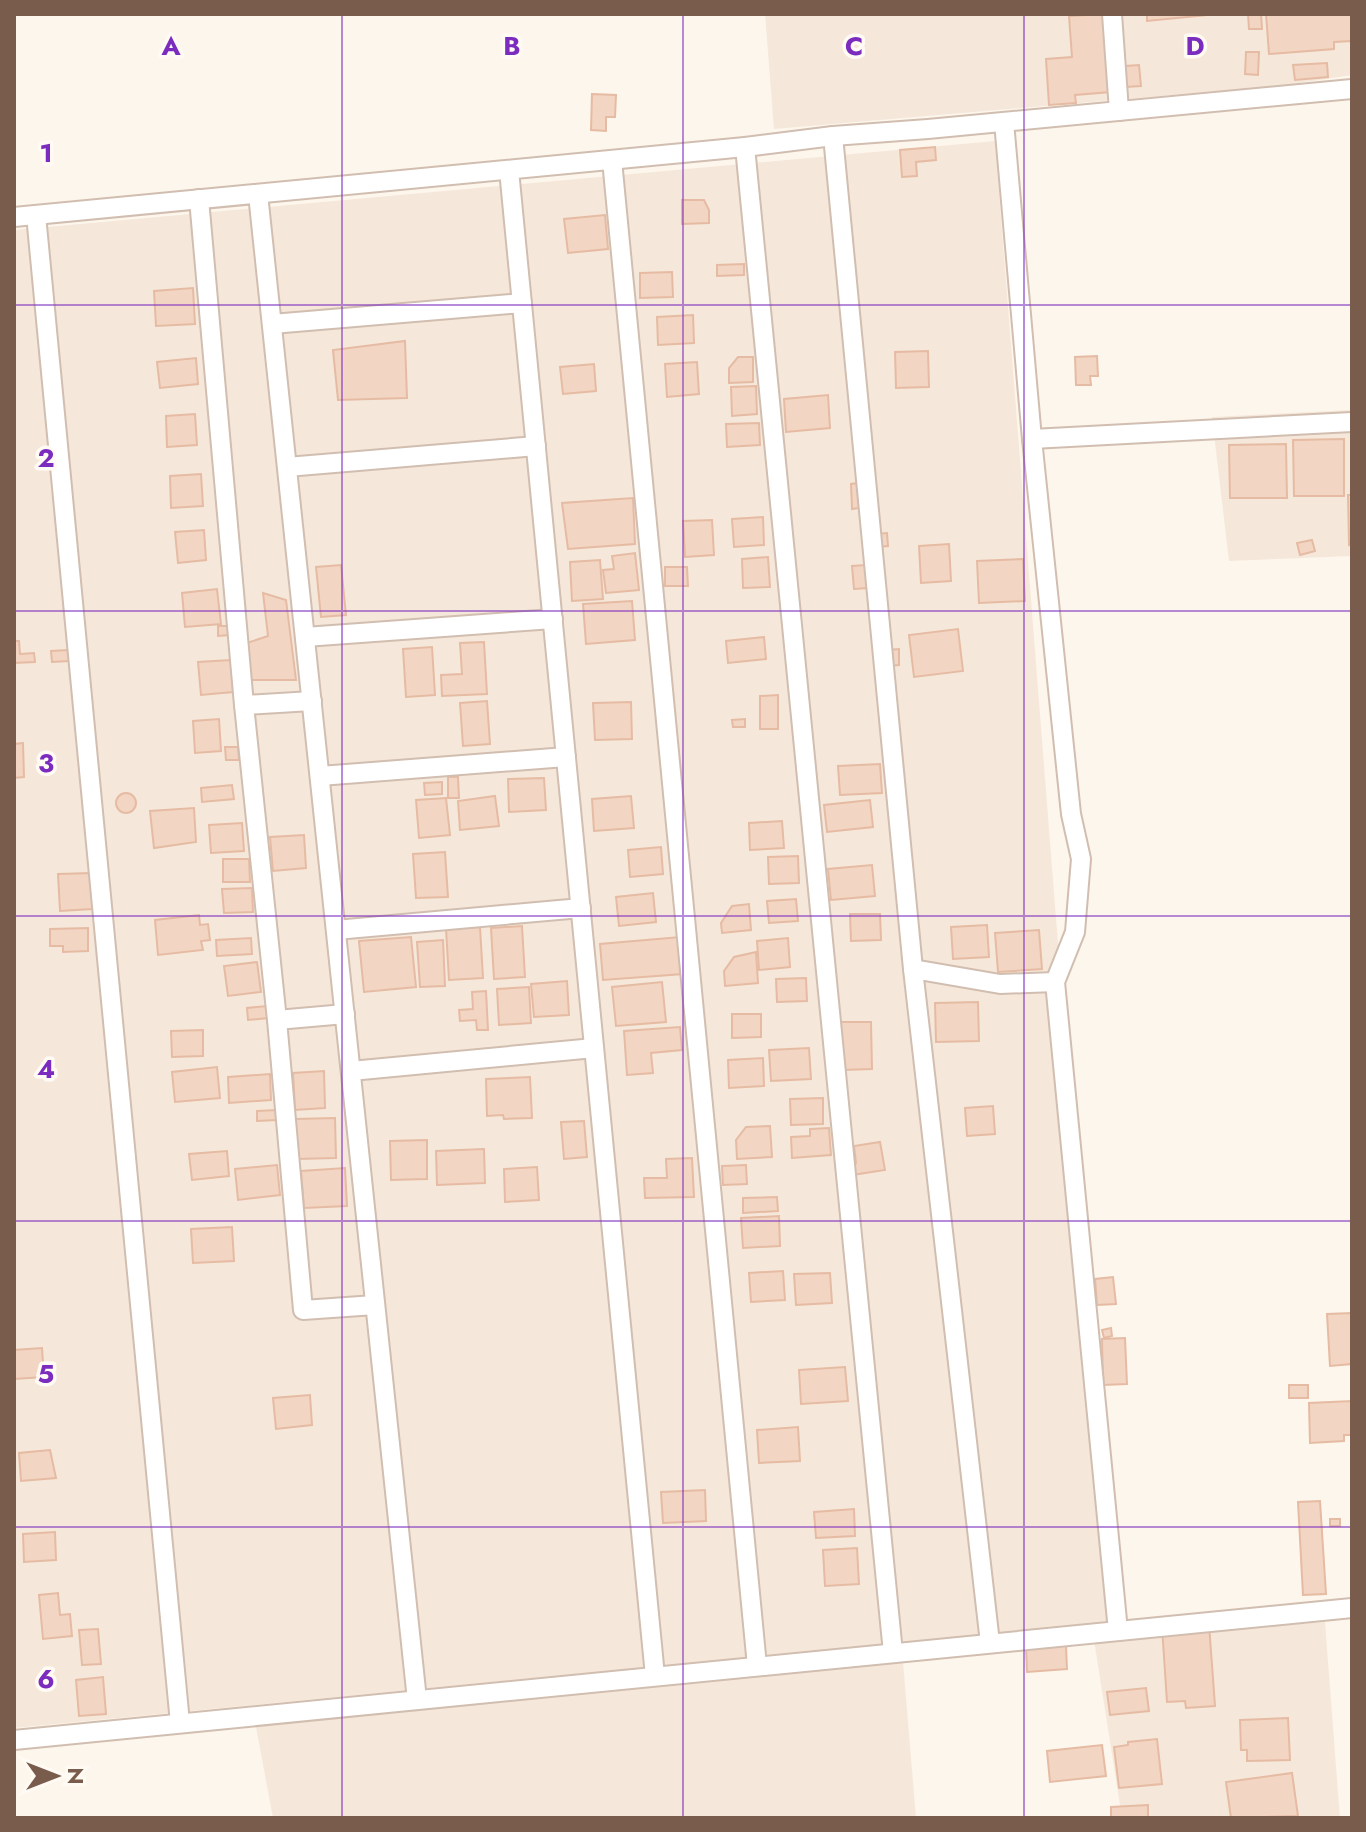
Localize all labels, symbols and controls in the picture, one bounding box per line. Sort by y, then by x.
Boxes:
text: A [160,27,181,65]
text: B [503,27,521,65]
text: C [845,27,863,65]
text: D [1185,27,1205,65]
text: 1 [39,134,53,172]
text: 2 [37,439,55,477]
text: 3 [38,744,54,782]
text: 4 [37,1050,55,1088]
text: 5 [38,1355,54,1393]
text: 6 [37,1660,55,1698]
north arrow [16,1736,96,1816]
text: N [60,1767,92,1785]

